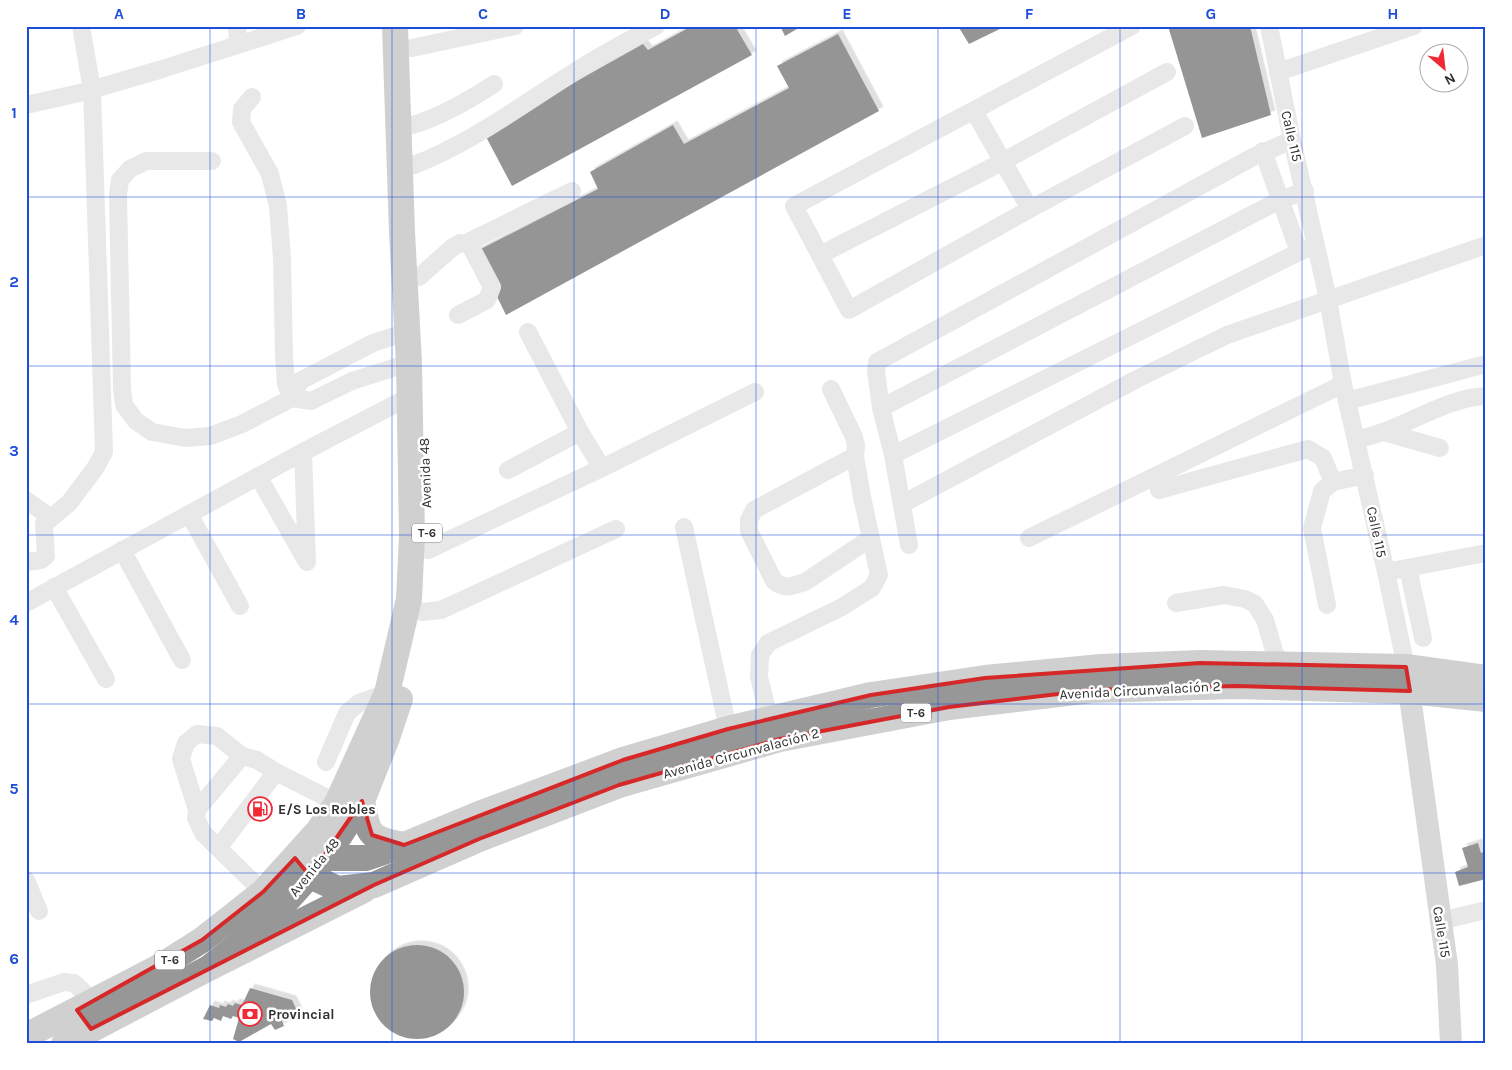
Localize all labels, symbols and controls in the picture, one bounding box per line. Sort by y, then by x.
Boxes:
text: A [114,4,124,23]
text: B [296,4,306,23]
text: C [478,4,488,23]
text: D [660,4,671,23]
text: E [842,4,852,23]
text: F [1025,4,1034,23]
text: G [1206,4,1216,23]
text: H [1387,4,1399,23]
north arrow [1420,42,1470,92]
text: N [1441,69,1458,89]
text: 1 [11,103,17,122]
street label: Calle 115 [1277,109,1306,163]
text: 2 [9,272,19,291]
street label: Avenida 48 [416,438,435,508]
text: 3 [9,441,19,460]
street label: Calle 115 [1363,505,1390,559]
road number: T-6 [412,524,442,542]
text: 4 [9,610,19,629]
street label: Avenida Circunvalación 2 [1059,678,1221,703]
road number: T-6 [901,704,931,722]
street label: Avenida Circunvalación 2 [661,724,821,783]
text: 5 [9,779,19,798]
fuel station icon: E/S Los Robles [247,796,273,822]
place label: E/S Los Robles [278,801,376,818]
street label: Avenida 48 [286,835,343,900]
street label: Calle 115 [1429,905,1454,959]
text: 6 [9,949,19,968]
road number: T-6 [155,950,185,970]
bank icon: Provincial [237,1001,263,1027]
place label: Provincial [268,1006,335,1023]

